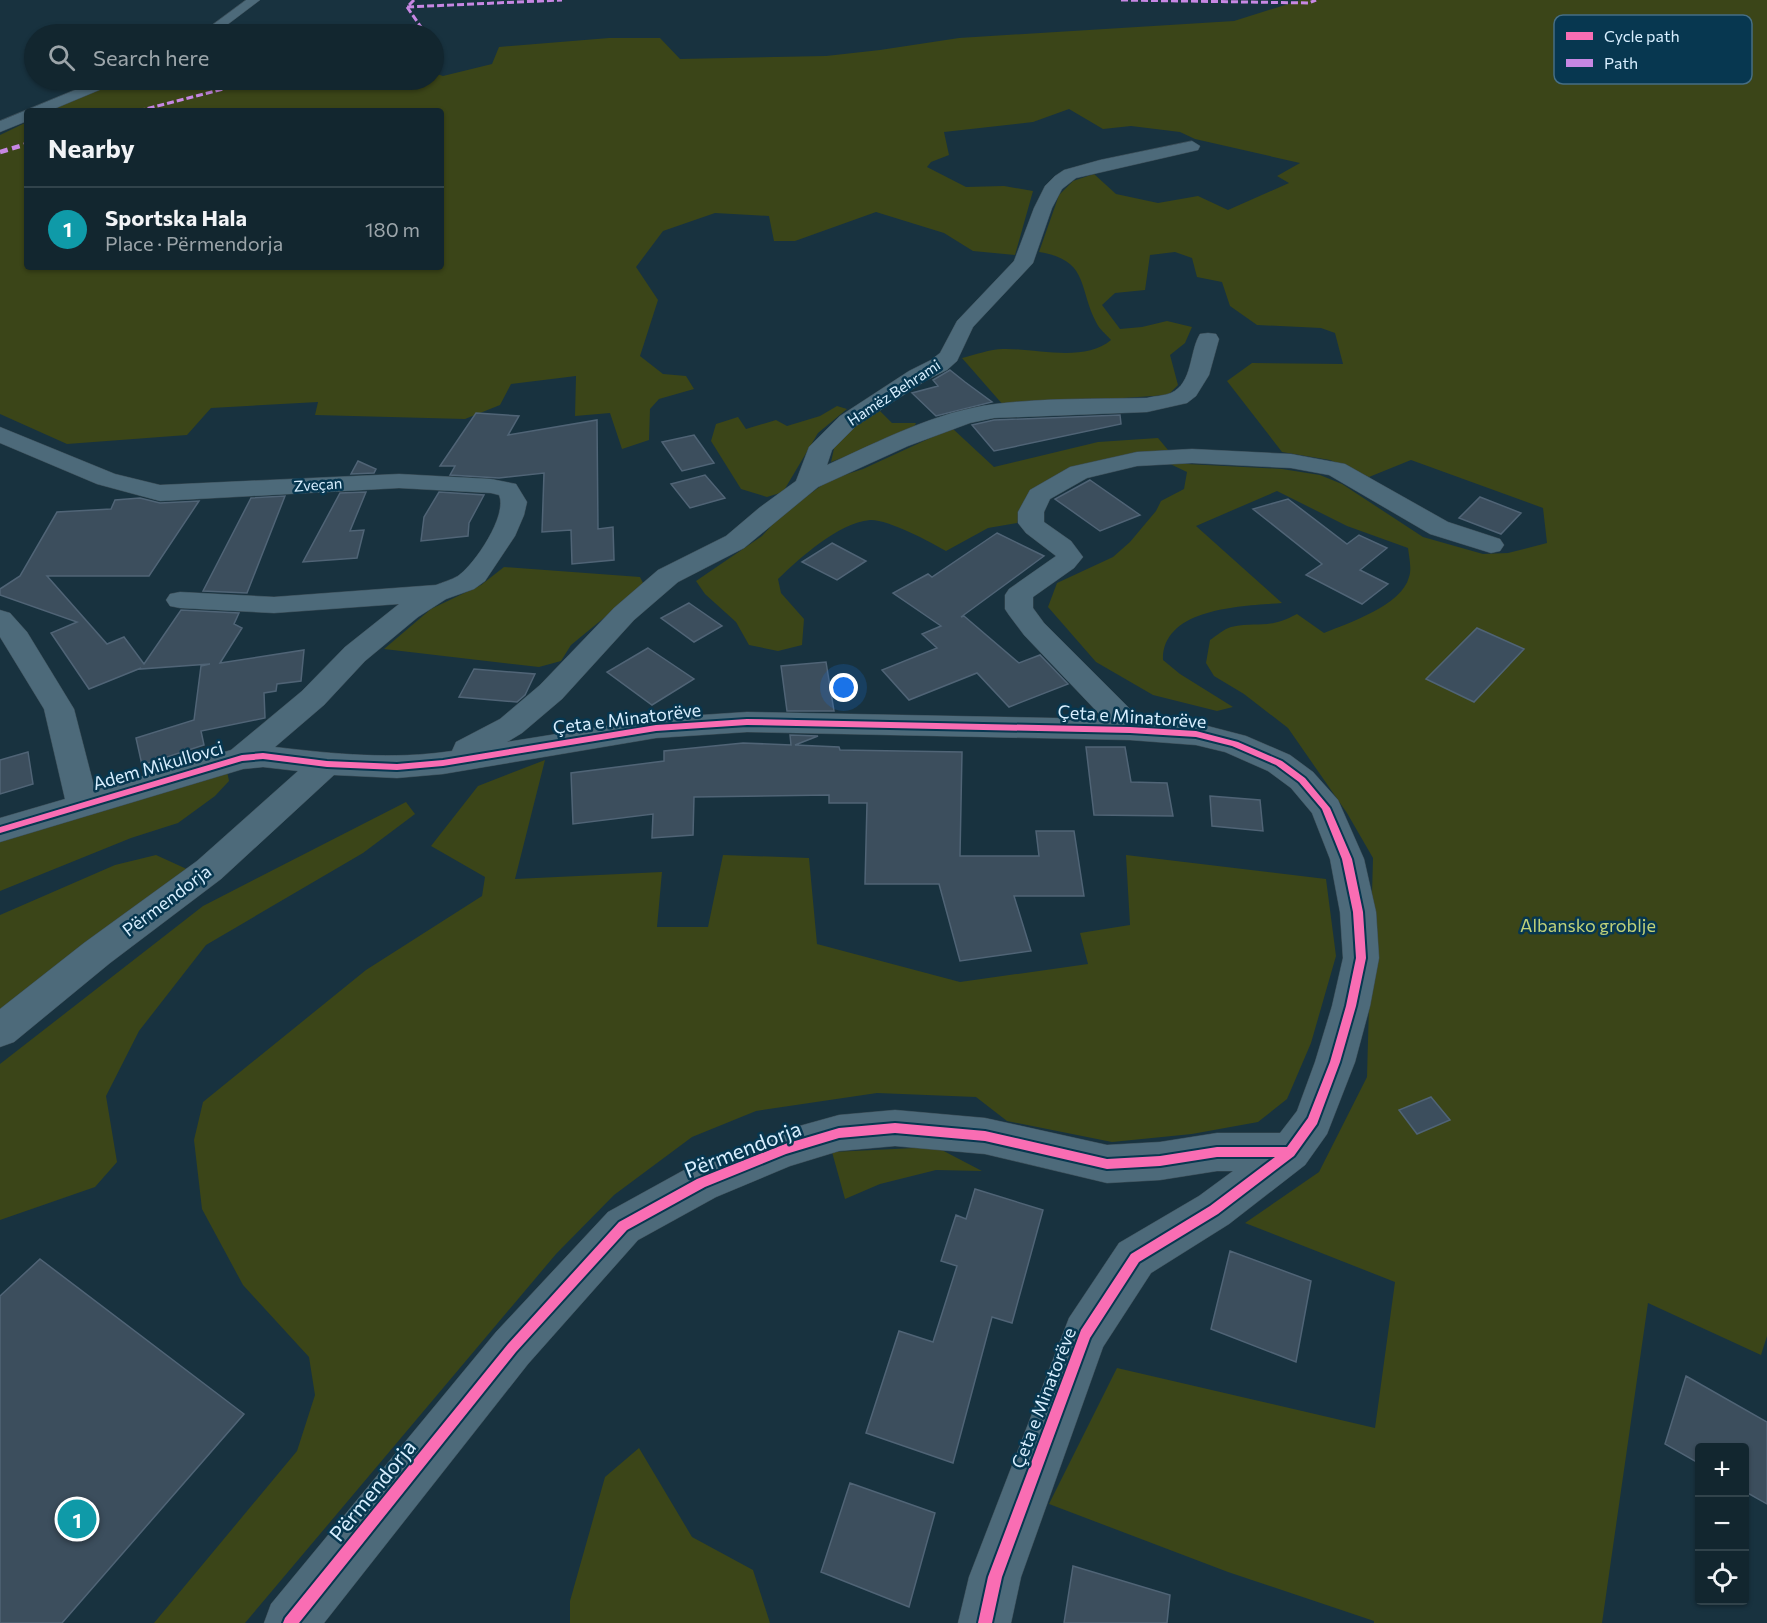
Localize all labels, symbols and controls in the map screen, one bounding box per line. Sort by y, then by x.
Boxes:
legend [1554,15,1752,84]
search box [24,24,444,90]
text: Cycle path [1604,26,1680,45]
icon: search [45,41,78,74]
text: Search here [93,44,209,71]
text: Path [1604,53,1638,72]
text: Nearby [48,132,135,163]
text: Sportska Hala [105,204,247,231]
text: 1 [63,217,72,241]
text: 180 m [365,217,420,241]
text: Place · Përmendorja [105,231,283,255]
street label: Hamëz Behrami [844,355,943,429]
street label: Zveçan [293,473,343,495]
your location [829,673,858,702]
street label: Çeta e Minatorëve [552,698,702,738]
street label: Çeta e Minatorëve [1057,700,1207,732]
street label: Adem Mikullovci [90,736,226,794]
street label: Përmendorja [118,860,215,941]
park label: Albansko groblje [1520,914,1656,936]
street label: Përmendorja [681,1115,804,1182]
street label: Çeta e Minatorëve [1006,1324,1080,1471]
street label: Përmendorja [323,1434,420,1546]
map controls [1695,1443,1749,1605]
button: + [1695,1443,1749,1497]
pin: 1 [58,1496,97,1541]
button: − [1695,1497,1749,1551]
button: locate [1695,1551,1749,1605]

